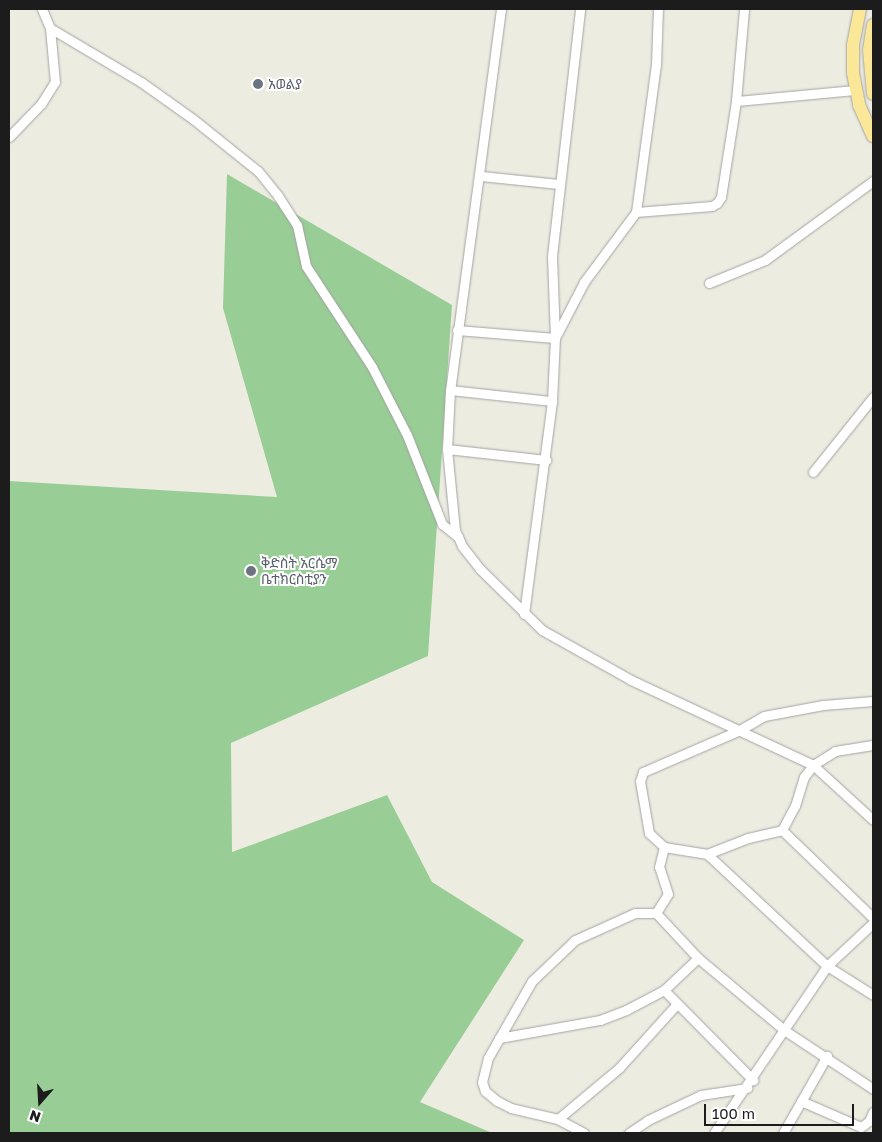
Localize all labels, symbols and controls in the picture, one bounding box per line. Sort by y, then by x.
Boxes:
place label: አወልያ [268,76,302,92]
marker: አወልያ [252,78,264,90]
place label: ቅድስት አርሴማ ቤተክርስቲያን [261,555,337,588]
marker: ቅድስት አርሴማ ቤተክርስቲያን [245,565,257,577]
north arrow [15,1077,65,1127]
scale bar [707,1094,857,1126]
text: 100 m [712,1104,755,1122]
text: N [27,1107,43,1126]

